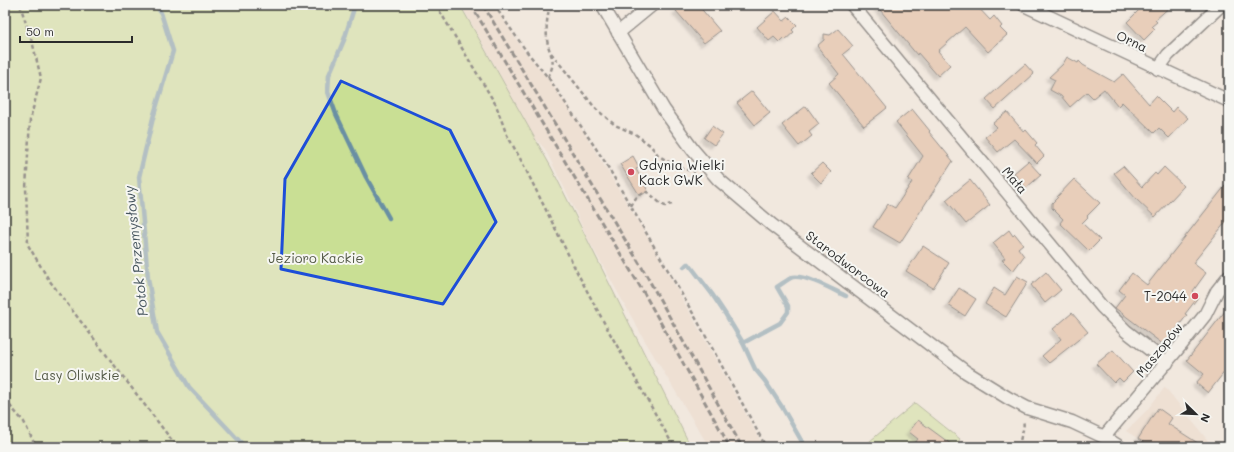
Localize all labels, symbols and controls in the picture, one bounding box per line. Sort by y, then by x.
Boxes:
scale bar [20,18,132,44]
text: 50 m [26,23,54,39]
street label: Orna [1114,26,1150,55]
place label: Gdynia Wielki Kack GWK [639,156,725,188]
street label: Mała [999,162,1032,197]
marker: Gdynia Wielki Kack GWK [626,167,636,177]
water label: Potok Przemysłowy [119,184,152,317]
street label: Starodworcowa [803,226,894,301]
park label: Jezioro Kackie [268,249,364,266]
place label: T-2044 [1144,287,1187,304]
marker: T-2044 [1190,291,1200,301]
street label: Maszopów [1131,319,1186,381]
park label: Lasy Oliwskie [34,366,120,383]
north arrow [1176,394,1216,434]
text: N [1197,411,1214,425]

